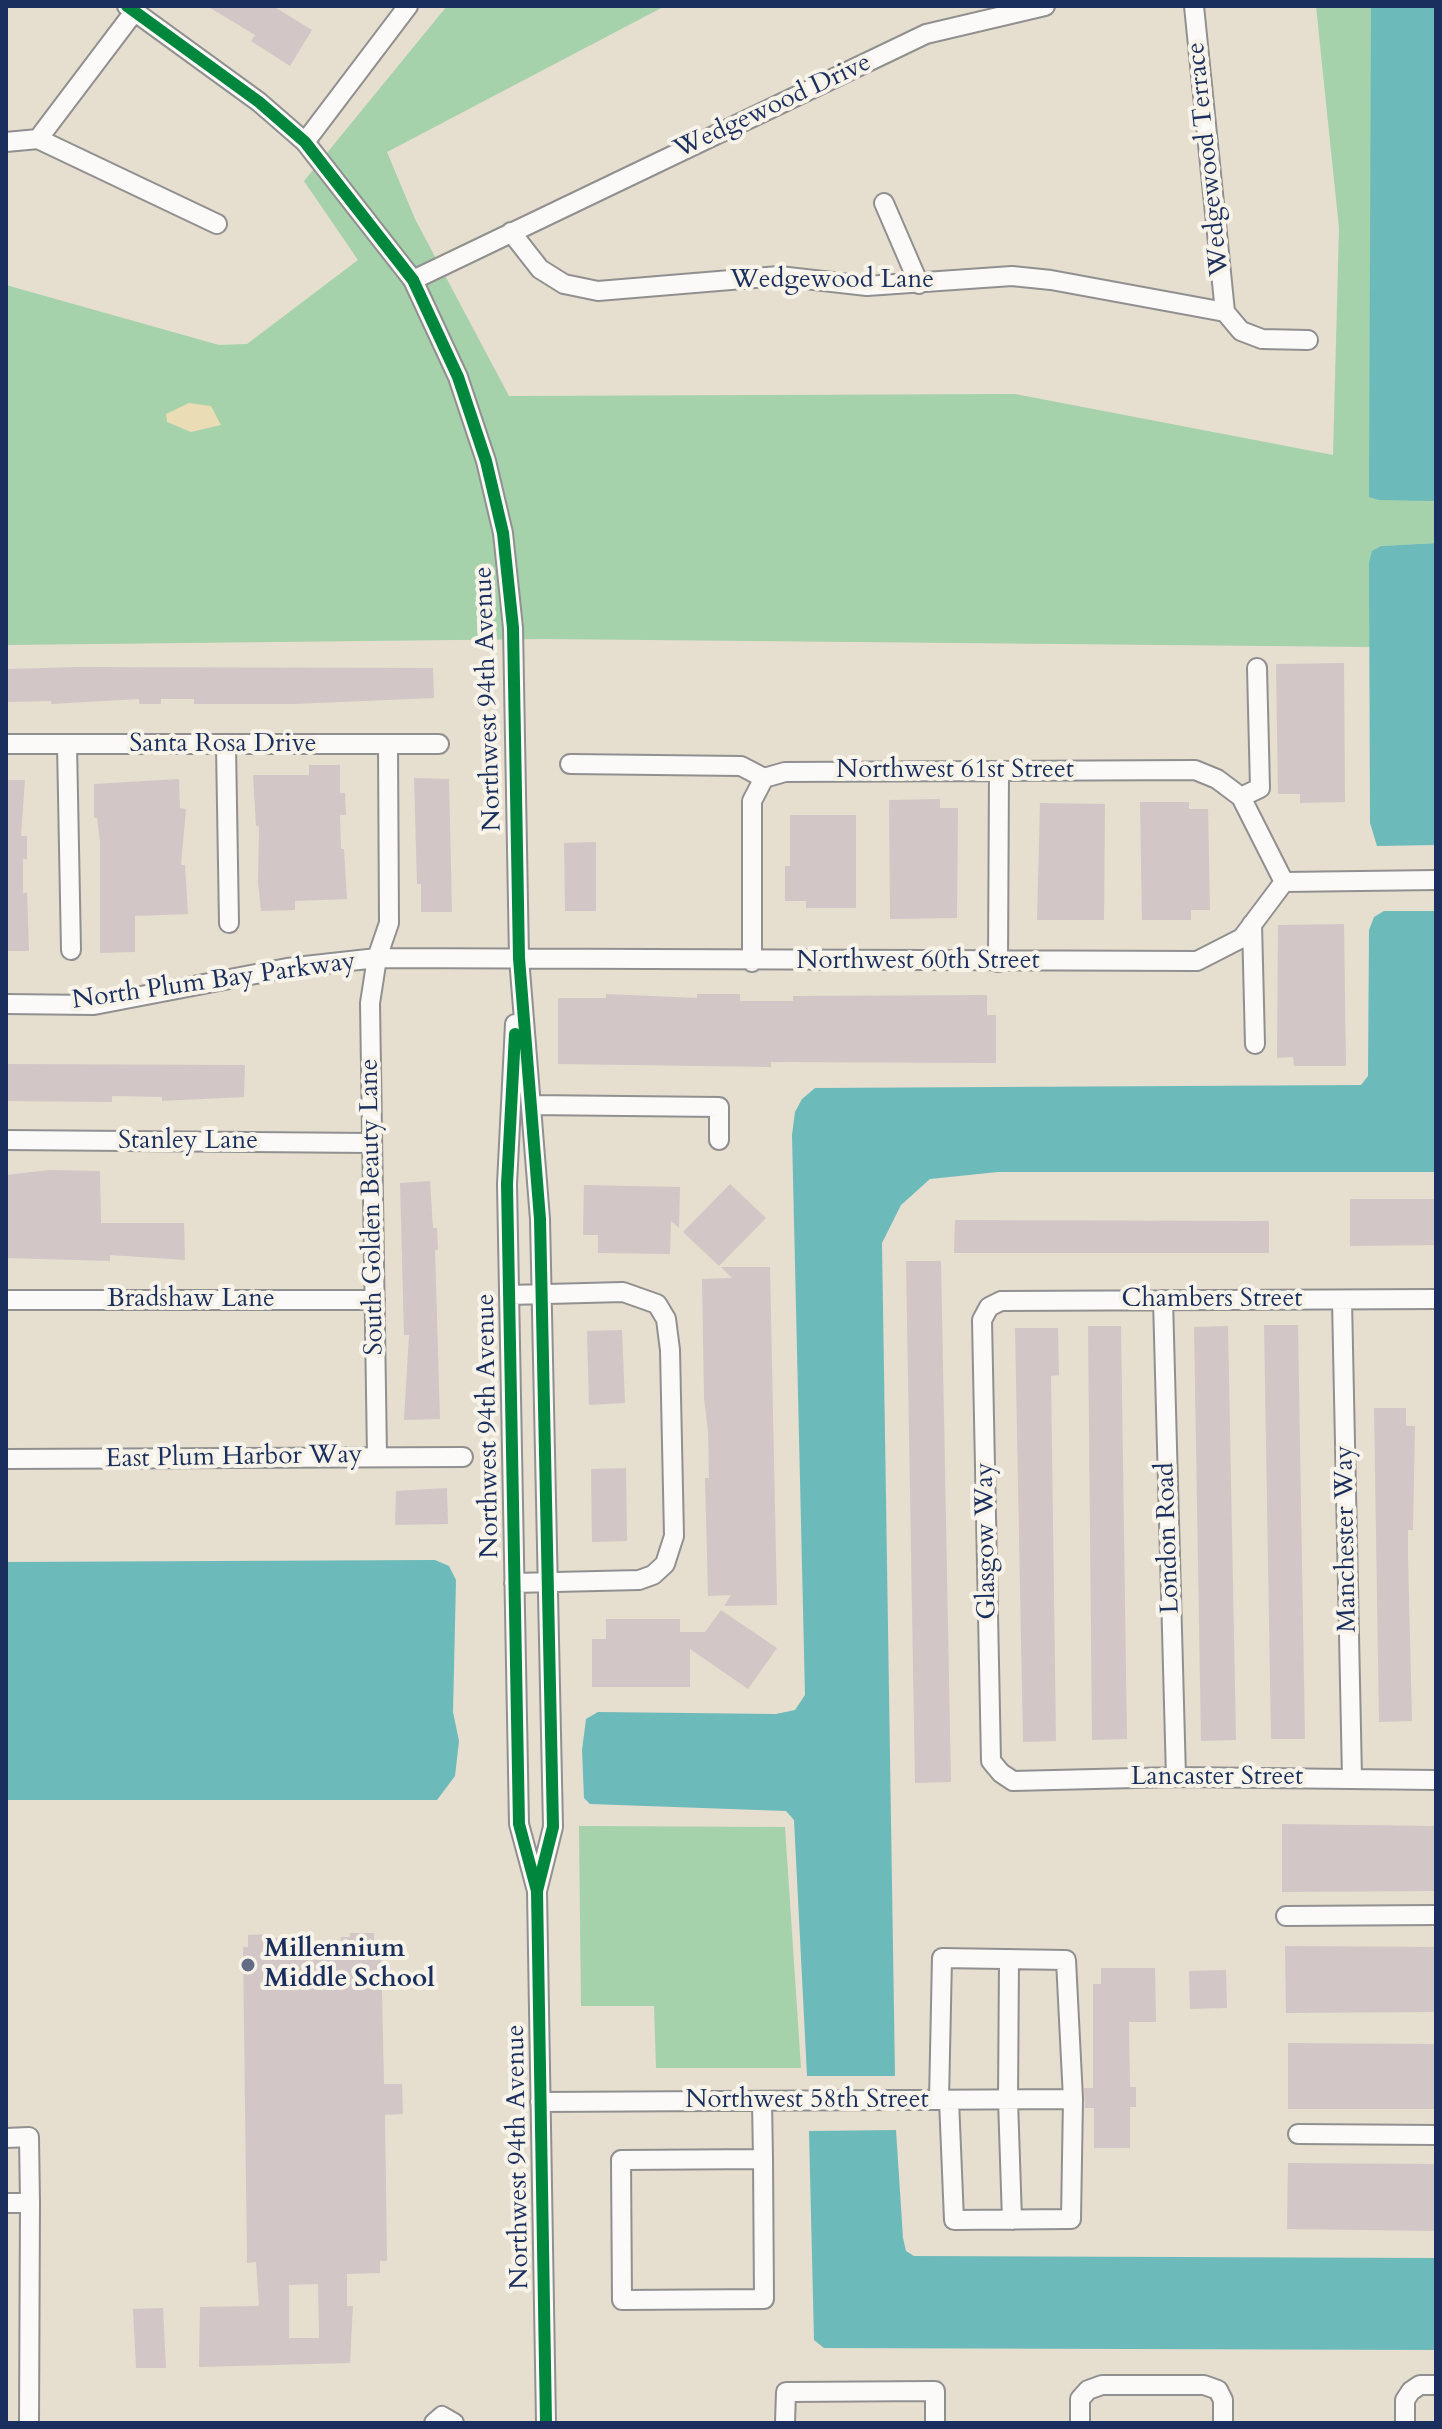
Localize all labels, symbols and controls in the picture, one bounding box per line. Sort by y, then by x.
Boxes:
street label: Wedgewood Terrace [1181,40,1237,278]
street label: Wedgewood Drive [670,48,876,166]
street label: Wedgewood Lane [730,265,934,297]
street label: Northwest 94th Avenue [469,566,509,832]
street label: Santa Rosa Drive [129,729,317,761]
street label: Northwest 61st Street [836,755,1074,787]
street label: Northwest 60th Street [796,946,1040,978]
street label: North Plum Bay Parkway [70,947,358,1017]
street label: South Golden Beauty Lane [355,1058,391,1356]
street label: Stanley Lane [118,1126,258,1158]
street label: Bradshaw Lane [107,1284,275,1316]
street label: Chambers Street [1122,1284,1302,1316]
street label: Northwest 94th Avenue [471,1293,507,1559]
street label: East Plum Harbor Way [105,1440,363,1476]
street label: Manchester Way [1330,1445,1364,1633]
street label: Glasgow Way [970,1462,1004,1620]
street label: London Road [1151,1462,1187,1614]
street label: Lancaster Street [1131,1762,1303,1794]
place label: Millennium Middle School [264,1934,435,1996]
marker: Millennium Middle School [239,1956,257,1974]
street label: Northwest 94th Avenue [501,2024,537,2290]
street label: Northwest 58th Street [685,2085,929,2117]

